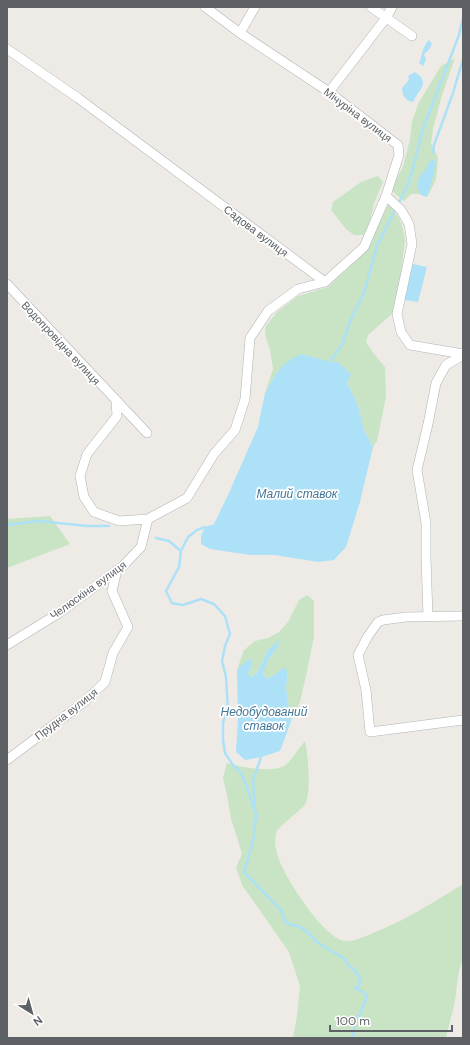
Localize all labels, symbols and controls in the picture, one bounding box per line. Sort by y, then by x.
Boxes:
street label: Мічуріна вулиця [321,85,395,145]
street label: Садова вулиця [221,202,291,260]
street label: Водопровідна вулиця [19,298,103,388]
water label: Малий ставок [256,486,339,502]
street label: Челюскіна вулиця [47,557,129,622]
street label: Прудна вулиця [32,685,100,743]
water label: Недобудований ставок [221,704,308,734]
north arrow [12,993,52,1033]
scale bar [330,1007,452,1033]
text: N [31,1013,45,1029]
text: 100 m [336,1013,370,1029]

